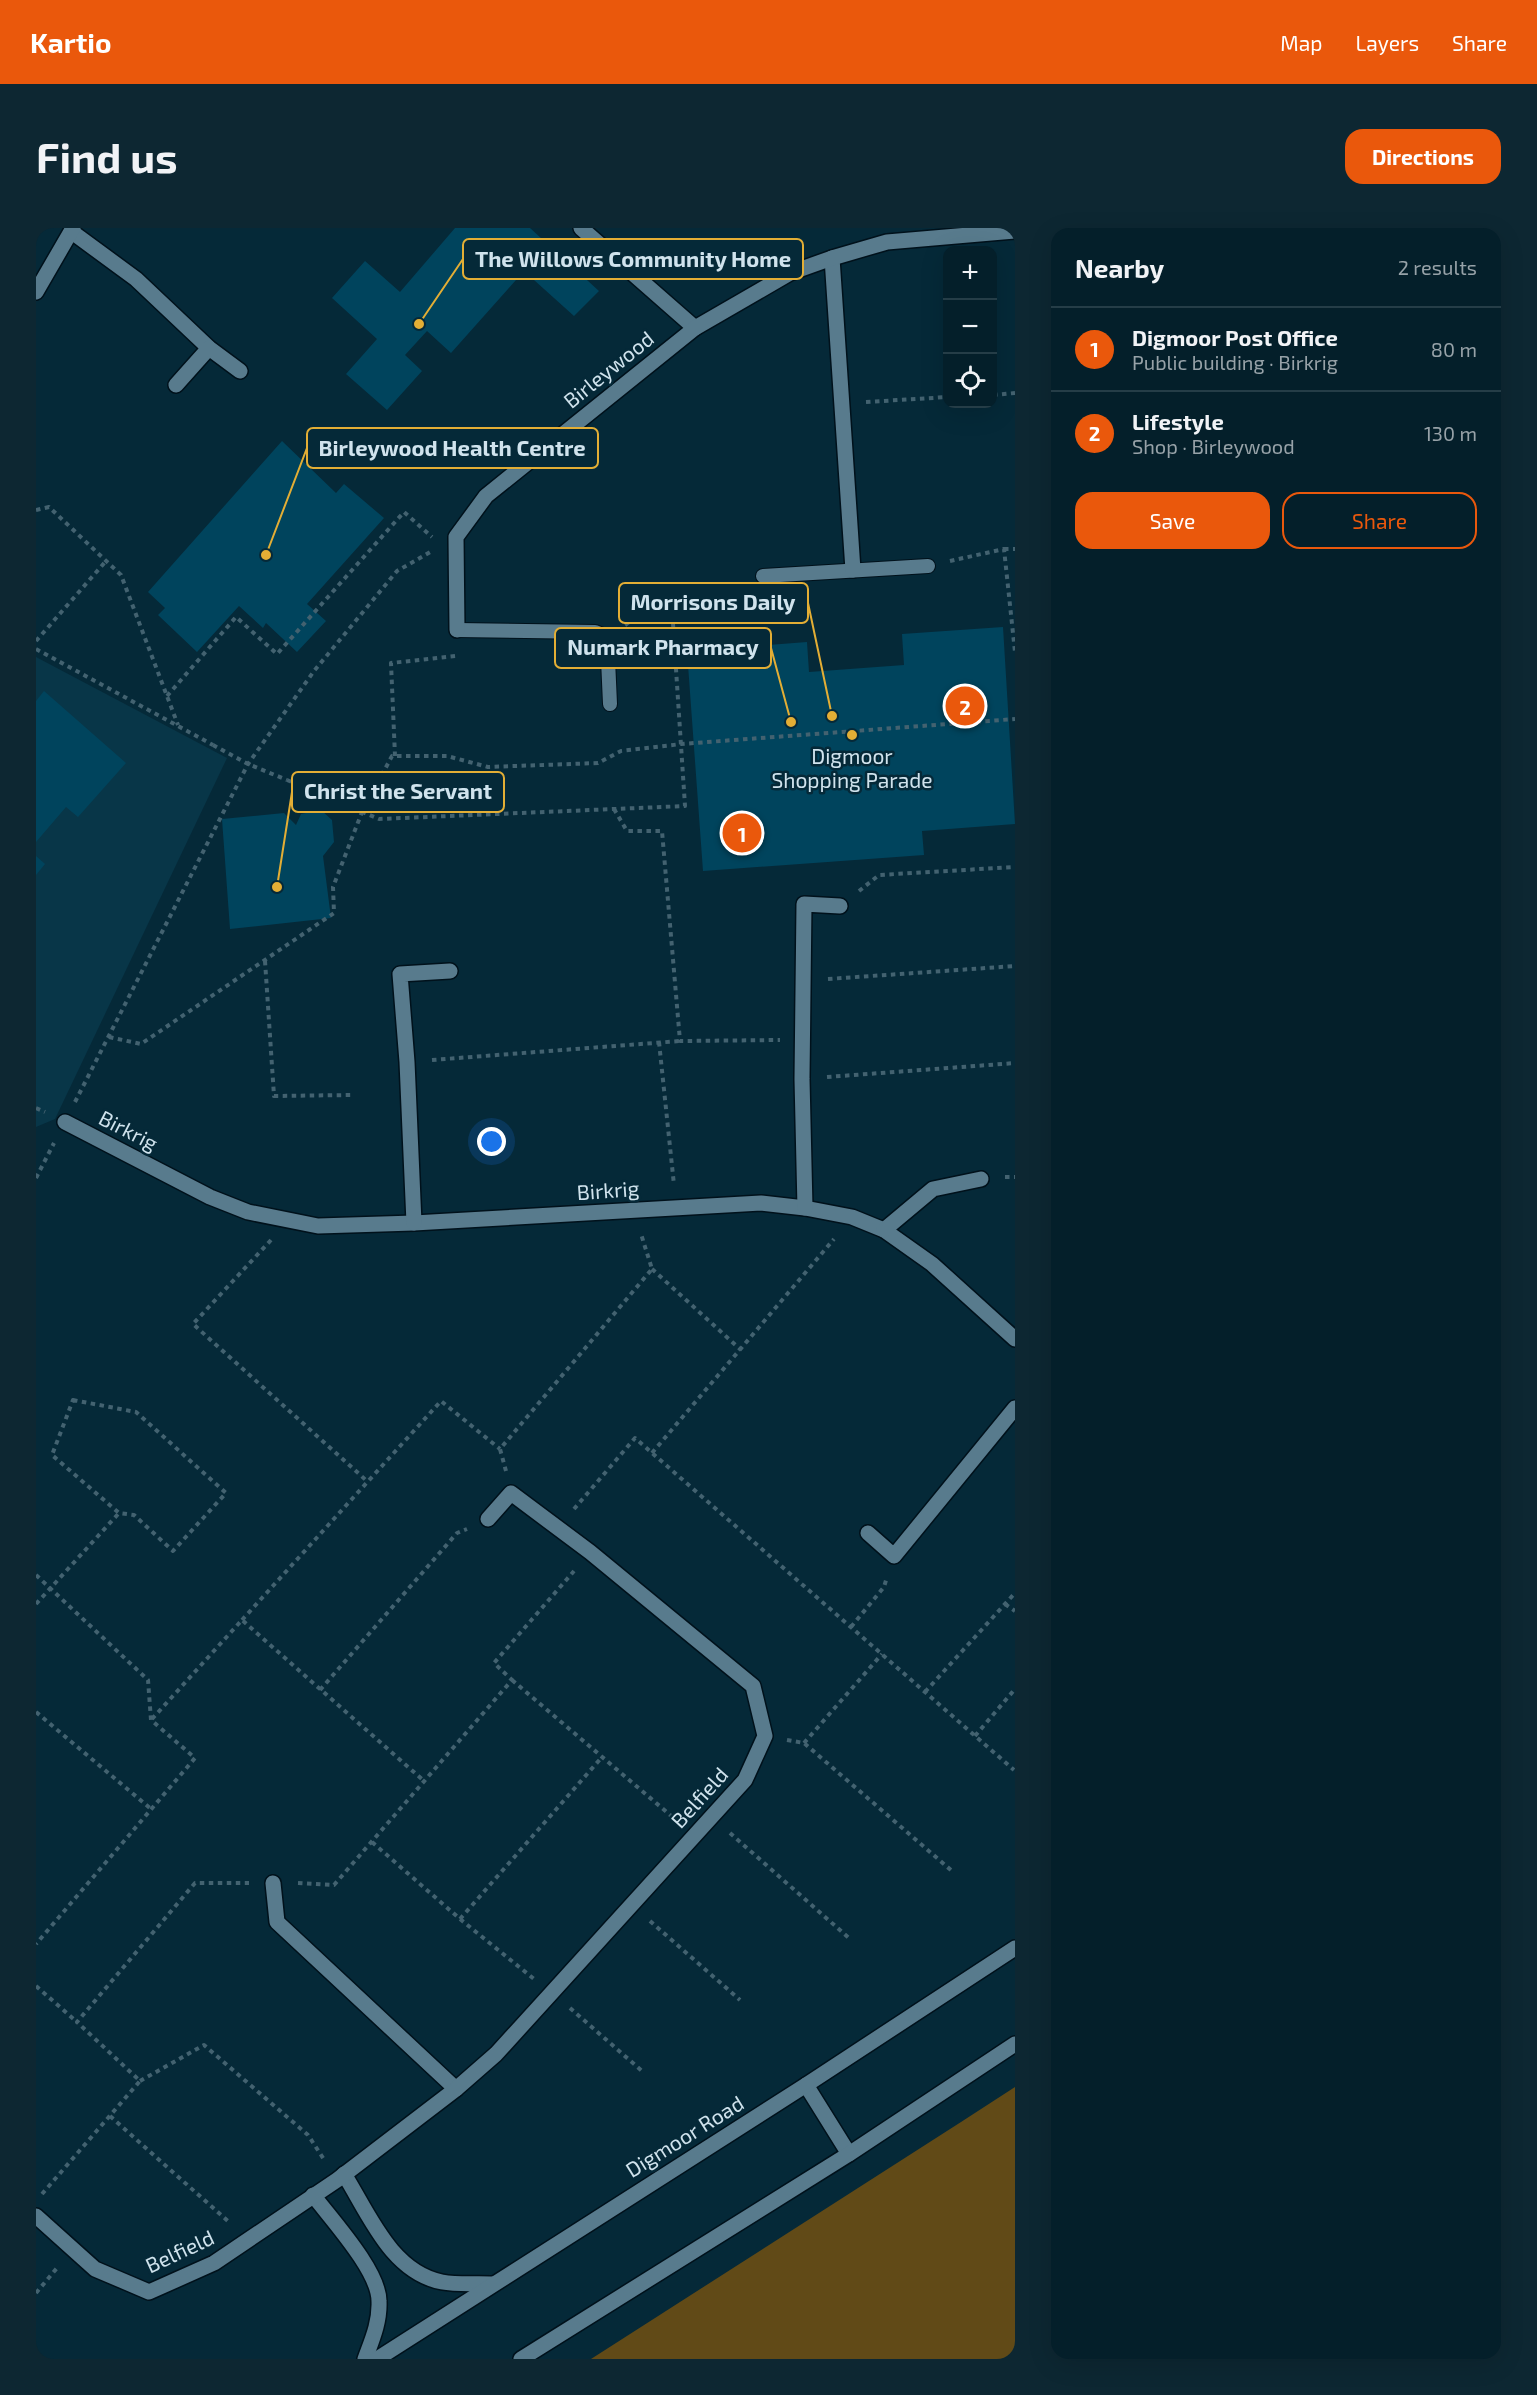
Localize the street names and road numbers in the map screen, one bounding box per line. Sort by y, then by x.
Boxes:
street label: Birleywood [558,325,658,413]
street label: Birkrig [95,1104,163,1155]
street label: Birkrig [576,1175,640,1204]
street label: Belfield [665,1762,733,1832]
street label: Digmoor Road [621,2090,748,2182]
street label: Belfield [141,2224,218,2277]

